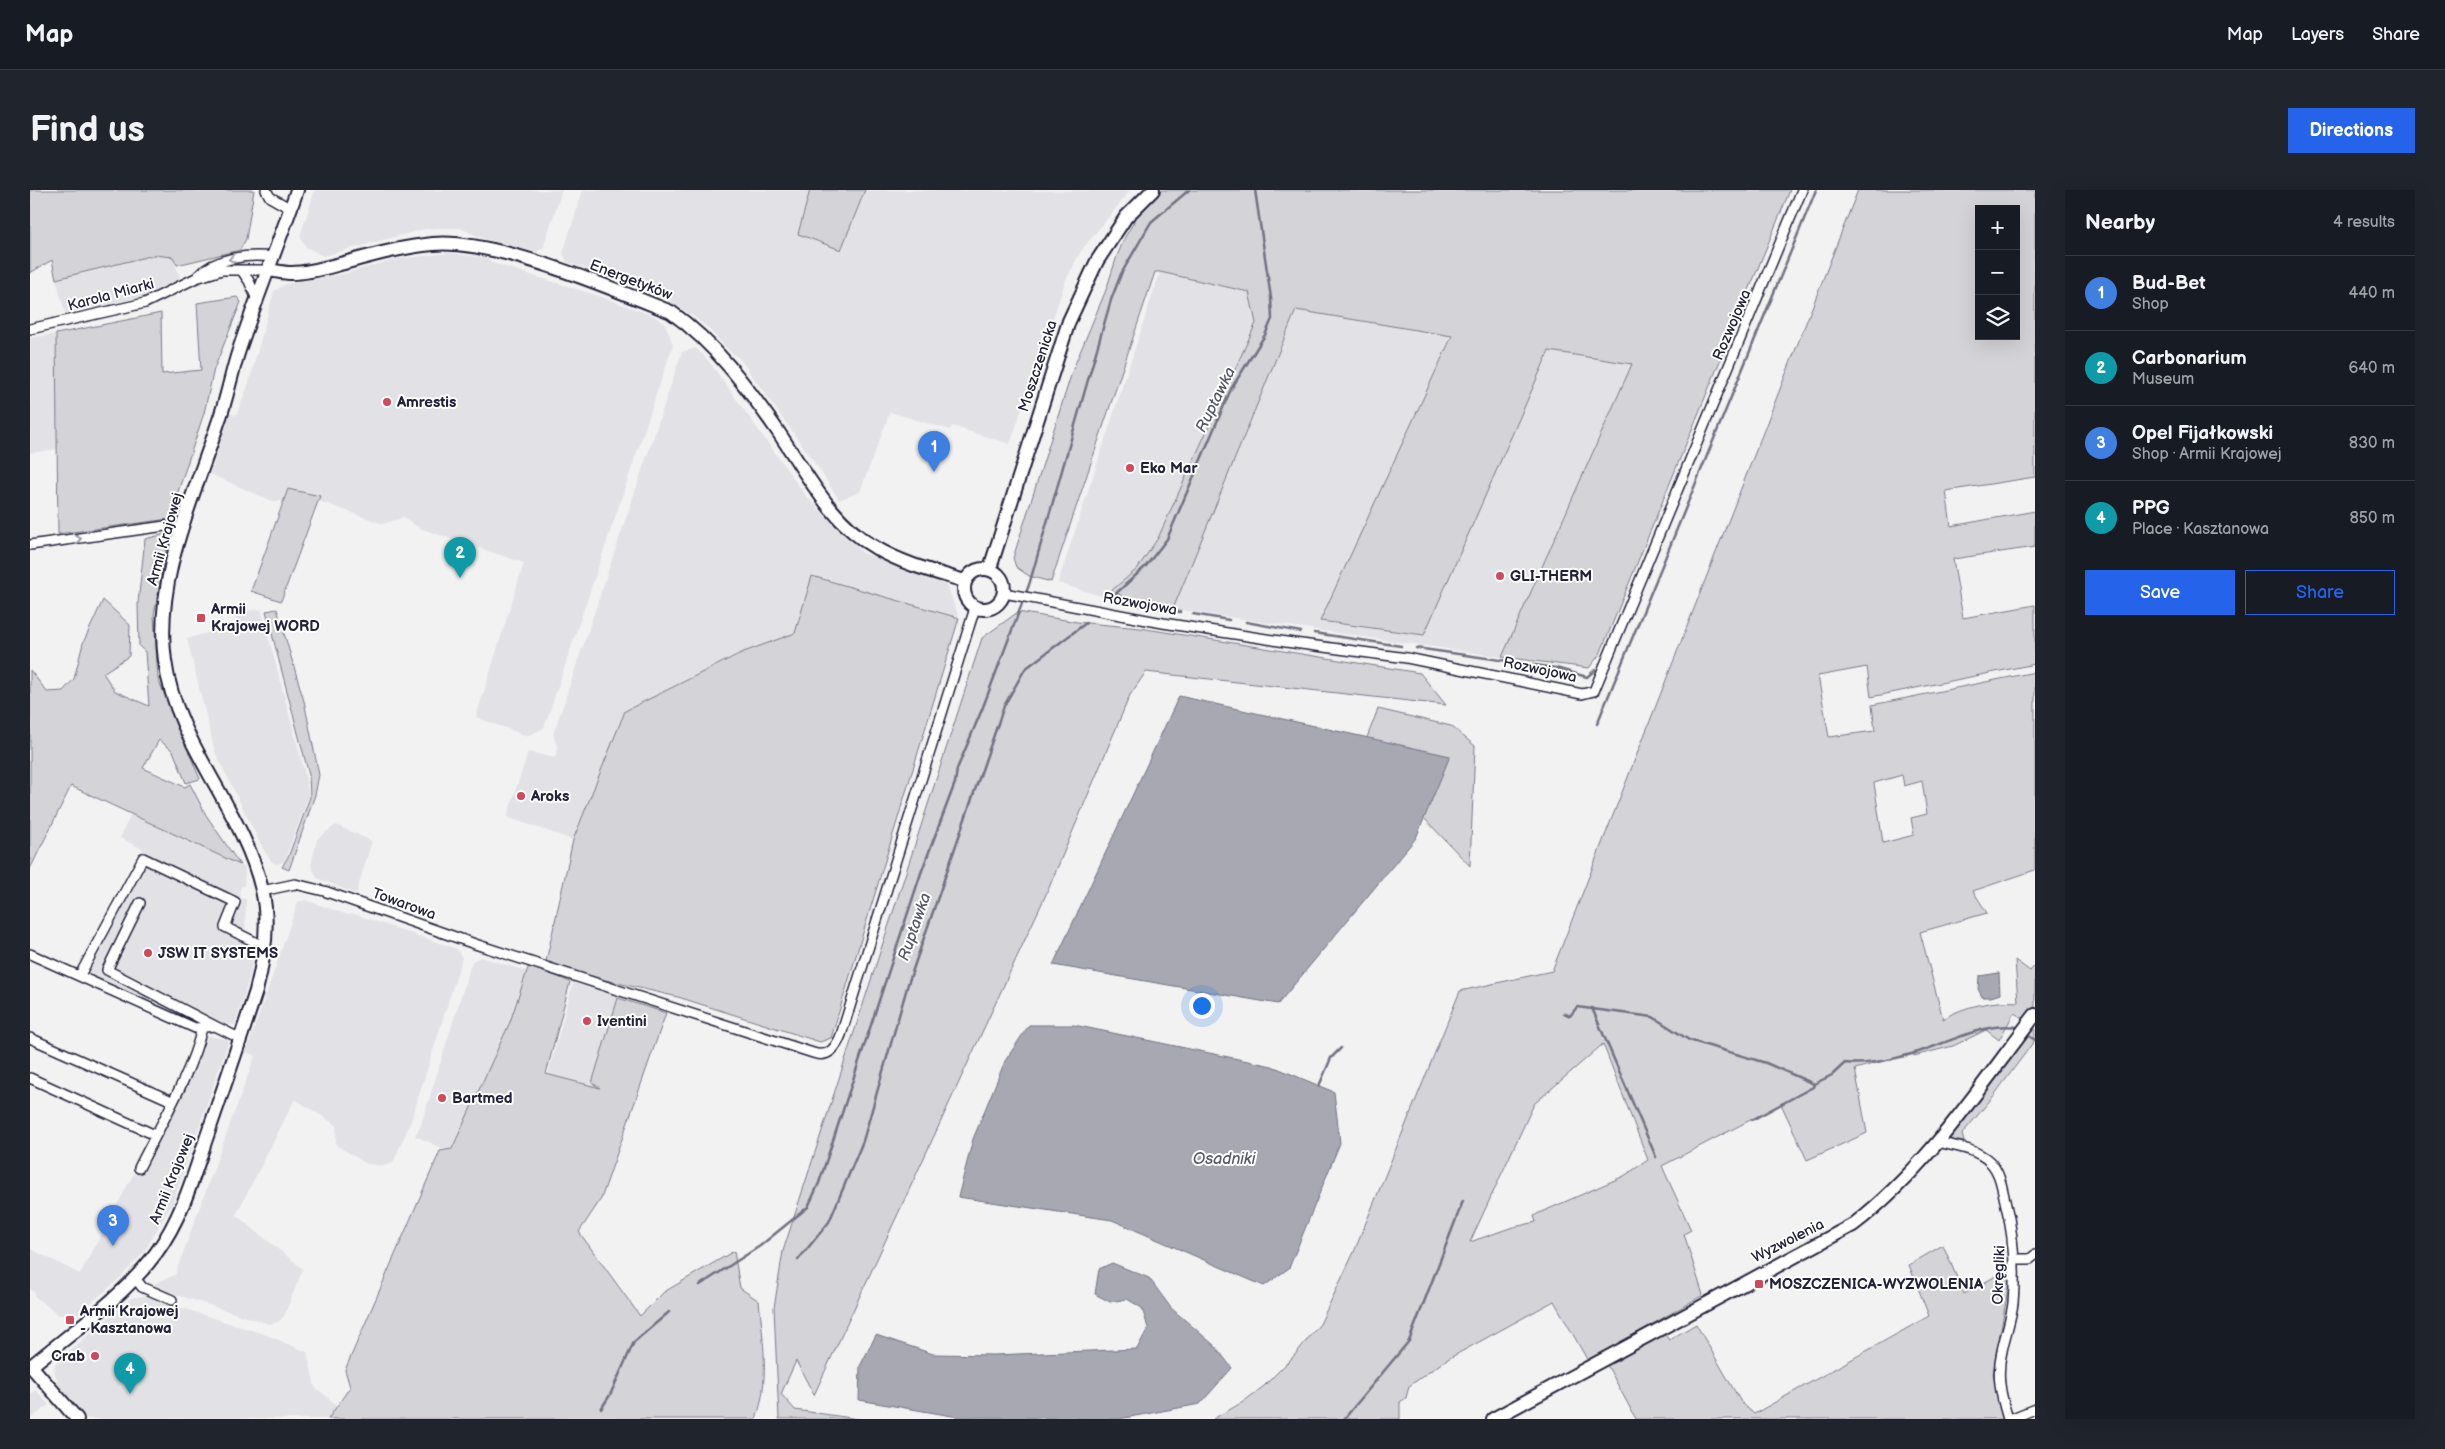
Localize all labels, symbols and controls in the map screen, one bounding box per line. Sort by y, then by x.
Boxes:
text: Map [25,20,73,49]
text: Map [2227,24,2263,45]
text: Layers [2291,24,2344,45]
text: Share [2372,24,2420,45]
button: Directions [2288,108,2415,153]
text: Find us [30,109,145,152]
map controls [1975,205,2020,340]
button: + [1975,205,2020,250]
text: Nearby [2085,210,2155,235]
text: 4 results [2333,213,2395,232]
button: − [1975,250,2020,295]
one-way arrow [228,253,237,264]
street label: Energetyków [587,256,675,304]
text: Bud-Bet [2132,272,2206,295]
street label: Karola Miarki [66,274,156,316]
text: 1 [2098,284,2104,303]
text: 440 m [2349,284,2395,303]
street label: Rozwojowa [1709,287,1755,363]
button: layers [1975,295,2020,340]
text: Shop [2132,295,2169,314]
street label: Moszczenicka [1014,318,1062,414]
text: Carbonarium [2132,347,2247,370]
text: 2 [2096,359,2106,378]
text: 640 m [2349,359,2395,378]
water label: Ruptawka [1192,364,1240,436]
text: Museum [2132,370,2194,389]
place label: Amrestis [396,393,456,412]
marker: Amrestis [381,396,393,408]
text: Opel Fijałkowski [2132,422,2273,445]
pin: 1 [918,431,950,472]
text: 3 [2096,434,2106,453]
text: 830 m [2349,434,2395,453]
text: Shop · Armii Krajowej [2132,445,2281,464]
place label: Eko Mar [1140,459,1198,478]
marker: Eko Mar [1124,462,1136,474]
street label: Armii Krajowej [143,490,187,588]
text: PPG [2132,497,2170,520]
text: 4 [2096,509,2106,528]
text: 850 m [2350,509,2395,528]
text: Place · Kasztanowa [2132,520,2269,539]
one-way arrow [74,534,83,544]
pin: 2 [444,537,476,578]
place label: GLI-THERM [1510,567,1592,586]
marker: GLI-THERM [1494,570,1506,582]
button: Save [2085,570,2235,615]
button: Share [2245,570,2395,615]
street label: Rozwojowa [1101,588,1179,620]
place label: Armii Krajowej WORD [210,600,320,636]
marker: Armii Krajowej WORD [195,612,207,624]
street label: Rozwojowa [1501,653,1579,687]
place label: Aroks [530,787,569,806]
marker: Aroks [515,790,527,802]
street label: Towarowa [370,884,438,924]
water label: Ruptawka [895,891,935,963]
place label: JSW IT SYSTEMS [158,944,278,963]
marker: JSW IT SYSTEMS [142,947,154,959]
your location [1189,993,1215,1019]
place label: Iventini [597,1012,647,1031]
marker: Iventini [581,1015,593,1027]
place label: Bartmed [452,1089,513,1108]
marker: Bartmed [436,1092,448,1104]
street label: Armii Krajowej [145,1131,199,1227]
water label: Osadniki [1193,1150,1257,1169]
pin: 3 [97,1205,129,1246]
street label: Wyzwolenia [1749,1215,1827,1267]
street label: Okręgliki [1988,1245,2010,1305]
place label: MOSZCZENICA-WYZWOLENIA [1769,1275,1984,1294]
marker: MOSZCZENICA-WYZWOLENIA [1753,1278,1765,1290]
place label: Armii Krajowej - Kasztanowa [79,1302,178,1338]
marker: Armii Krajowej - Kasztanowa [64,1314,76,1326]
place label: Crab [51,1347,85,1366]
marker: Crab [89,1350,101,1362]
pin: 4 [114,1353,146,1394]

